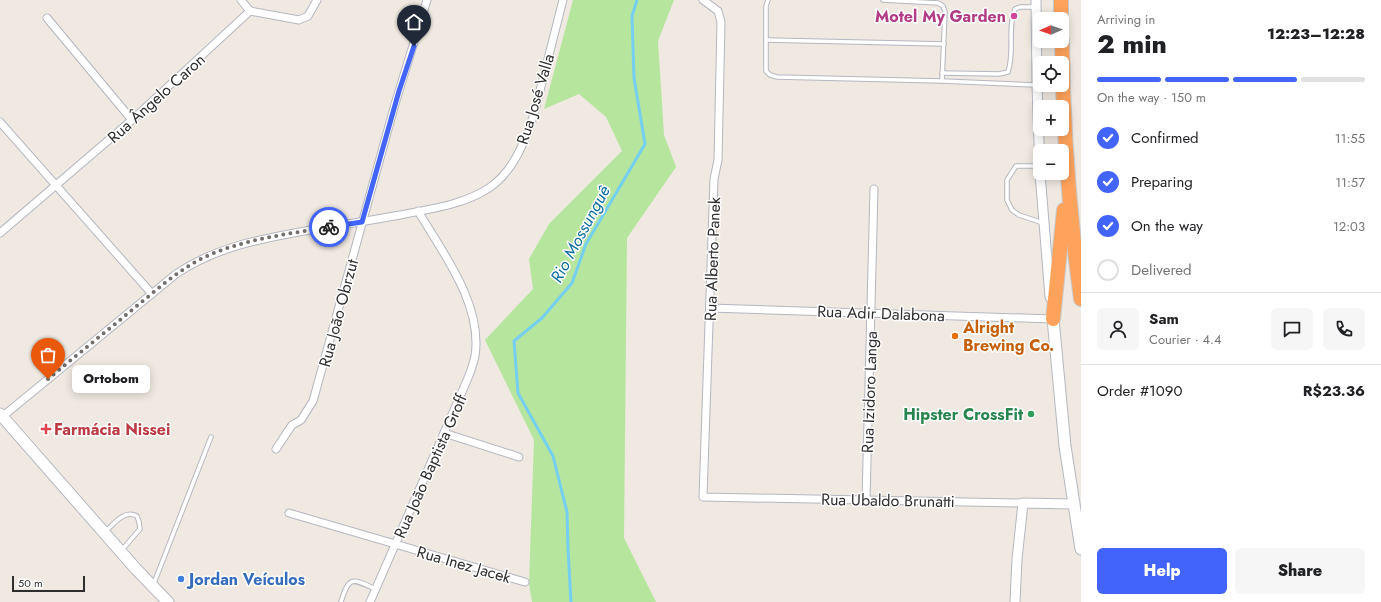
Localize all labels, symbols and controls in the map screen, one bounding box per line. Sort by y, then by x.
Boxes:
pin [397,5,431,46]
place label: Motel My Garden [875,5,1006,28]
text: Arriving in [1097,10,1155,29]
icon: home [403,11,425,33]
marker: Motel My Garden [1009,11,1019,21]
north arrow [1033,12,1069,48]
map controls [1033,12,1069,180]
text: 12:23–12:28 [1267,23,1365,45]
text: 2 min [1097,25,1167,63]
street label: Rua Ângelo Caron [102,48,210,149]
street label: Rua José Valla [511,51,560,147]
button: locate [1033,56,1069,92]
text: On the way · 150 m [1097,88,1206,107]
button: + [1033,100,1069,136]
icon: check [1097,127,1119,149]
text: Confirmed [1131,127,1199,149]
text: 11:55 [1335,129,1365,148]
button: − [1033,144,1069,180]
icon: check [1097,171,1119,193]
text: Preparing [1131,171,1193,193]
text: 11:57 [1335,173,1365,192]
water label: Rio Mossunguê [544,181,616,287]
street label: Rua Alberto Panek [699,196,726,321]
courier [309,207,349,247]
icon: check [1097,215,1119,237]
text: On the way [1131,215,1203,237]
icon: bike [318,216,340,238]
text: 12:03 [1333,217,1365,236]
street label: Rua João Obrzut [313,256,364,370]
text: Delivered [1131,259,1192,281]
street label: Rua Adir Dalabona [817,300,945,327]
button: person [1097,308,1139,350]
text: Sam [1149,308,1179,330]
button: chat [1271,308,1313,350]
button: phone [1323,308,1365,350]
place label: Alright Brewing Co. [962,316,1054,357]
text: Courier · 4.4 [1149,330,1222,349]
street label: Rua Izidoro Langa [856,331,883,453]
marker: Alright Brewing Co. [950,331,960,341]
pin [31,338,65,379]
icon: bag [37,344,59,366]
callout: Ortobom [72,365,150,393]
text: Ortobom [83,369,139,388]
text: Order #1090 [1097,380,1182,402]
text: R$23.36 [1303,380,1365,402]
street label: Rua João Baptista Groff [388,390,473,542]
place label: Hipster CrossFit [903,403,1024,426]
marker: Hipster CrossFit [1026,409,1036,419]
place label: Farmácia Nissei [54,418,170,441]
marker: Farmácia Nissei [41,424,51,434]
street label: Rua Ubaldo Brunatti [821,488,955,513]
street label: Rua Inez Jacek [414,540,514,589]
button: Help [1097,548,1227,594]
button: Share [1235,548,1365,594]
place label: Jordan Veículos [186,568,305,591]
scale bar [12,574,85,593]
marker: Jordan Veículos [176,574,186,584]
text: 50 m [18,575,43,591]

